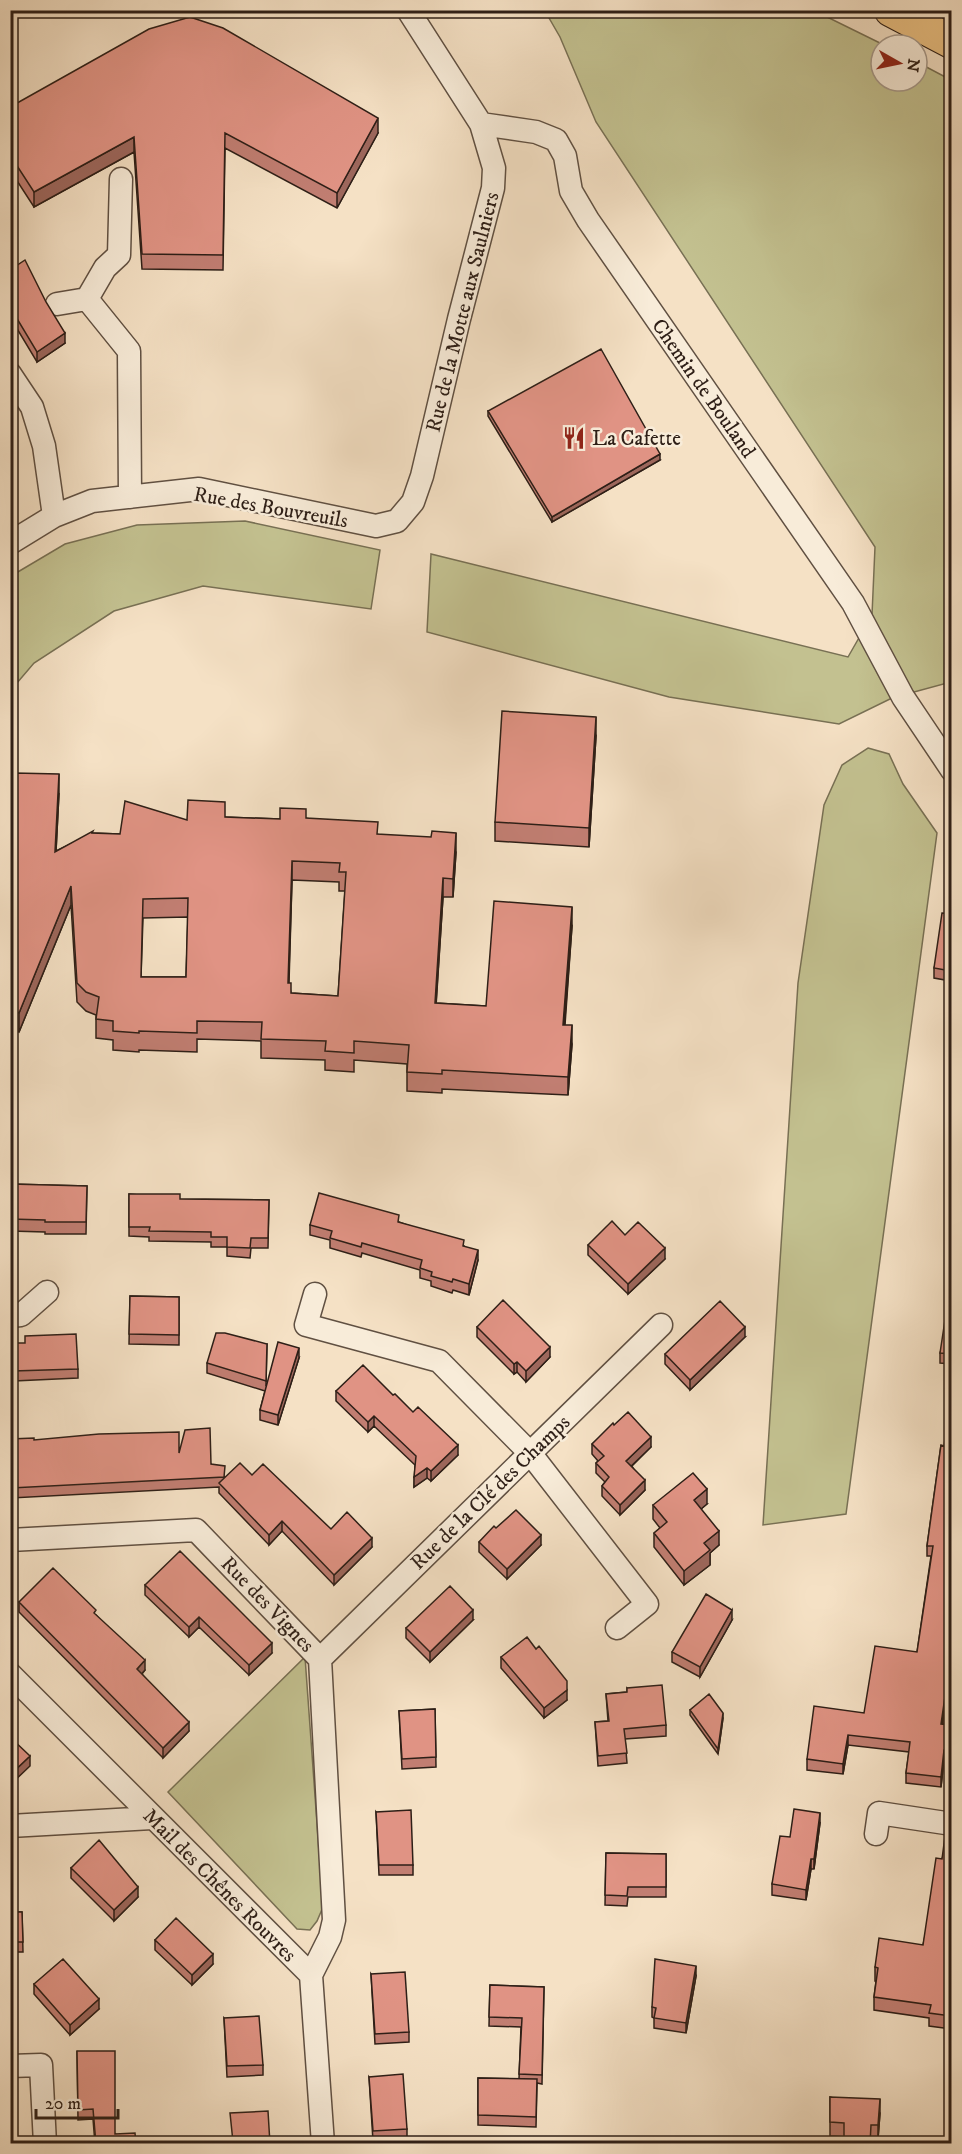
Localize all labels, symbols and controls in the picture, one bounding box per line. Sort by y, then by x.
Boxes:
north arrow [869,33,929,93]
text: N [902,57,924,73]
street label: Rue de la Motte aux Saulniers [421,189,505,435]
street label: Chemin de Bouland [645,314,761,464]
restaurant icon: La Cafette [561,425,587,451]
place label: La Cafette [592,426,681,452]
street label: Rue des Bouvreuils [192,482,350,534]
street label: Rue de la Clé des Champs [405,1410,576,1576]
street label: Rue des Vignes [215,1551,319,1658]
street label: Mail des Chênes Rouvres [137,1803,302,1968]
scale bar [36,2082,118,2120]
text: 20 m [45,2093,81,2115]

